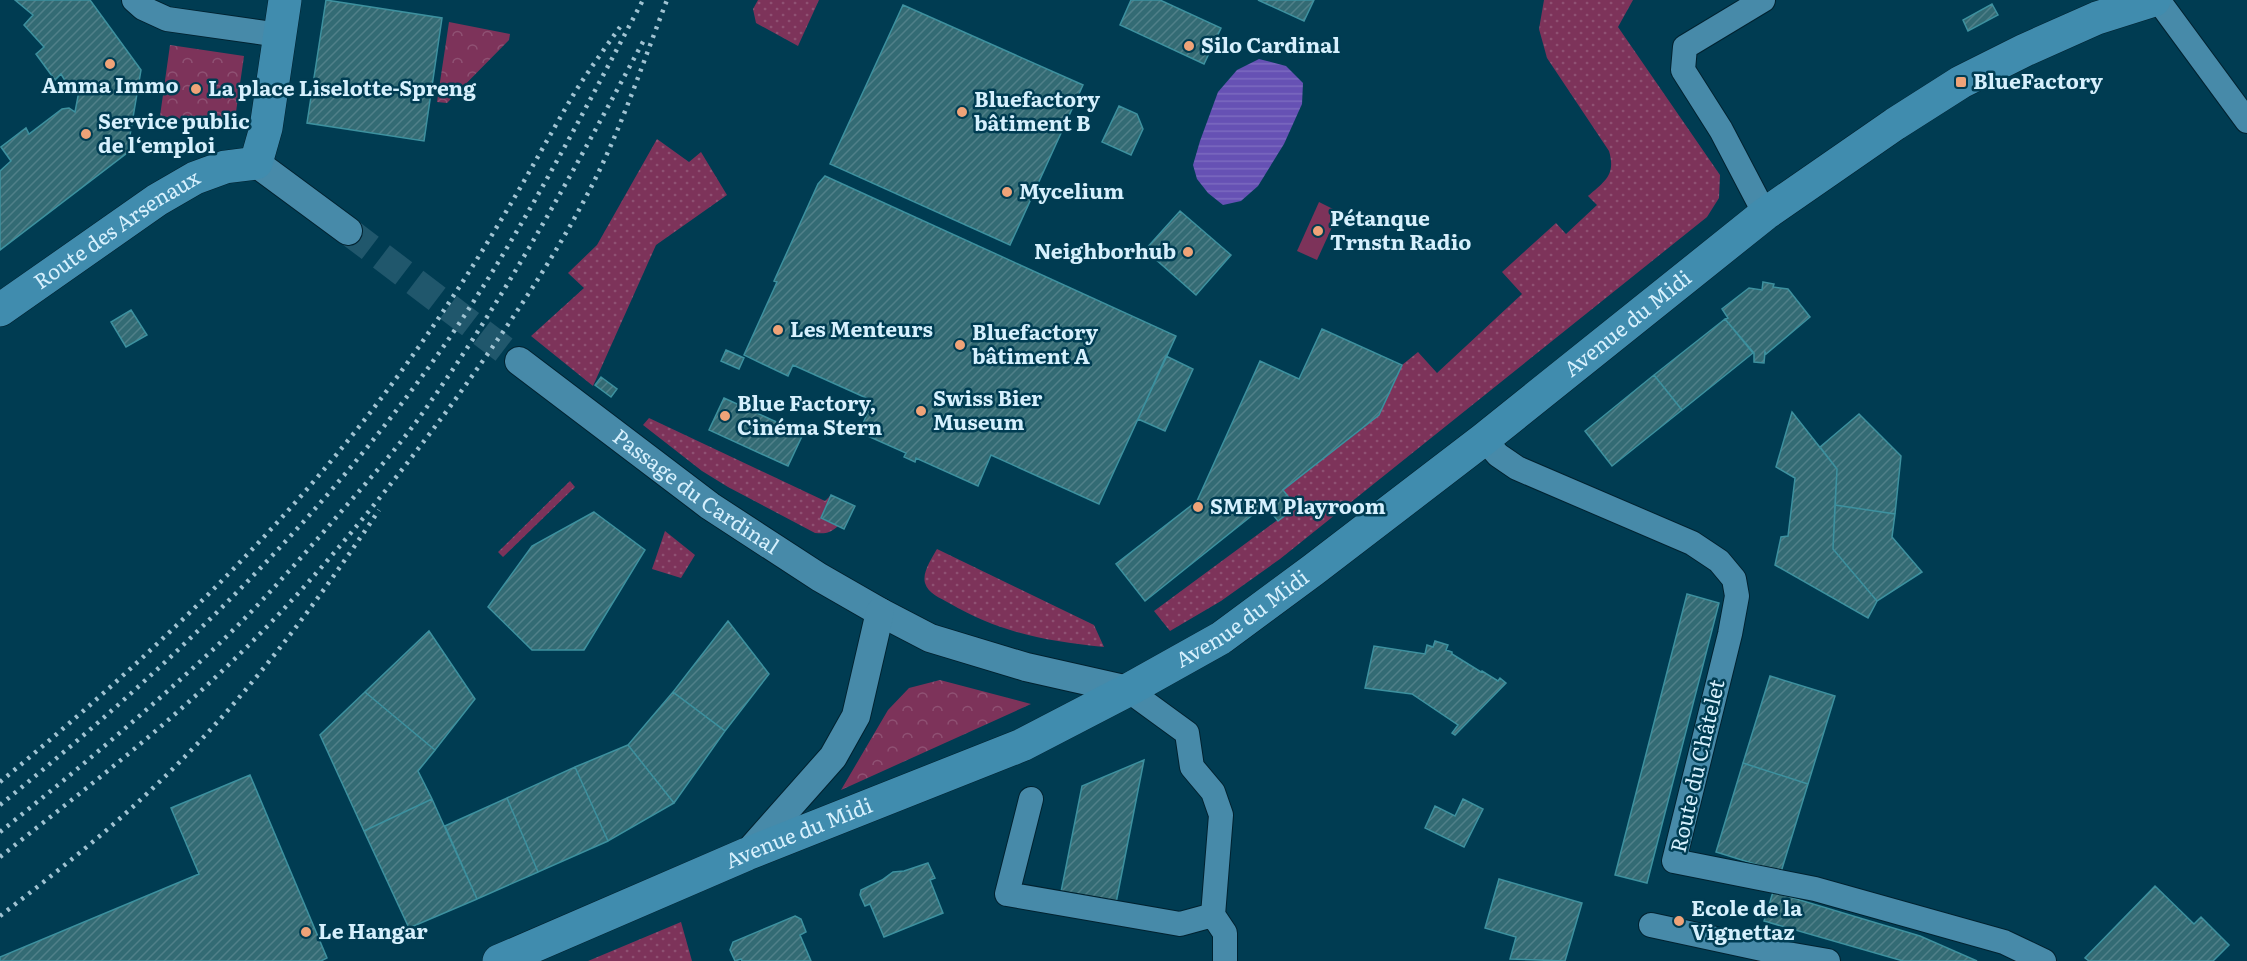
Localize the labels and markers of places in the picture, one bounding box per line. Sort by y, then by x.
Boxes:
place label: Silo Cardinal [1201,28,1340,59]
marker: Silo Cardinal [1182,39,1196,53]
marker: Amma Immo [103,57,117,71]
place label: BlueFactory [1973,64,2103,95]
place label: Amma Immo [41,68,179,99]
place label: La place Liselotte-Spreng [208,71,476,102]
marker: BlueFactory [1954,75,1968,89]
marker: La place Liselotte-Spreng [189,82,203,96]
place label: Bluefactory bâtiment B [974,82,1100,137]
place label: Service public de l‘emploi [98,104,250,159]
marker: Bluefactory bâtiment B [955,105,969,119]
marker: Service public de l‘emploi [79,127,93,141]
place label: Mycelium [1019,174,1124,205]
marker: Mycelium [1000,185,1014,199]
place label: Pétanque Trnstn Radio [1330,201,1471,256]
marker: Pétanque Trnstn Radio [1311,224,1325,238]
place label: Neighborhub [1034,234,1176,265]
marker: Neighborhub [1181,245,1195,259]
place label: Les Menteurs [790,312,933,343]
place label: Bluefactory bâtiment A [972,315,1098,370]
marker: Les Menteurs [771,323,785,337]
marker: Bluefactory bâtiment A [953,338,967,352]
place label: Swiss Bier Museum [933,381,1043,436]
place label: Blue Factory, Cinéma Stern [737,386,883,441]
marker: Swiss Bier Museum [914,404,928,418]
marker: Blue Factory, Cinéma Stern [718,409,732,423]
place label: SMEM Playroom [1210,489,1386,520]
marker: SMEM Playroom [1191,500,1205,514]
place label: Ecole de la Vignettaz [1691,891,1803,946]
place label: Le Hangar [318,914,428,945]
marker: Ecole de la Vignettaz [1672,914,1686,928]
marker: Le Hangar [299,925,313,939]

